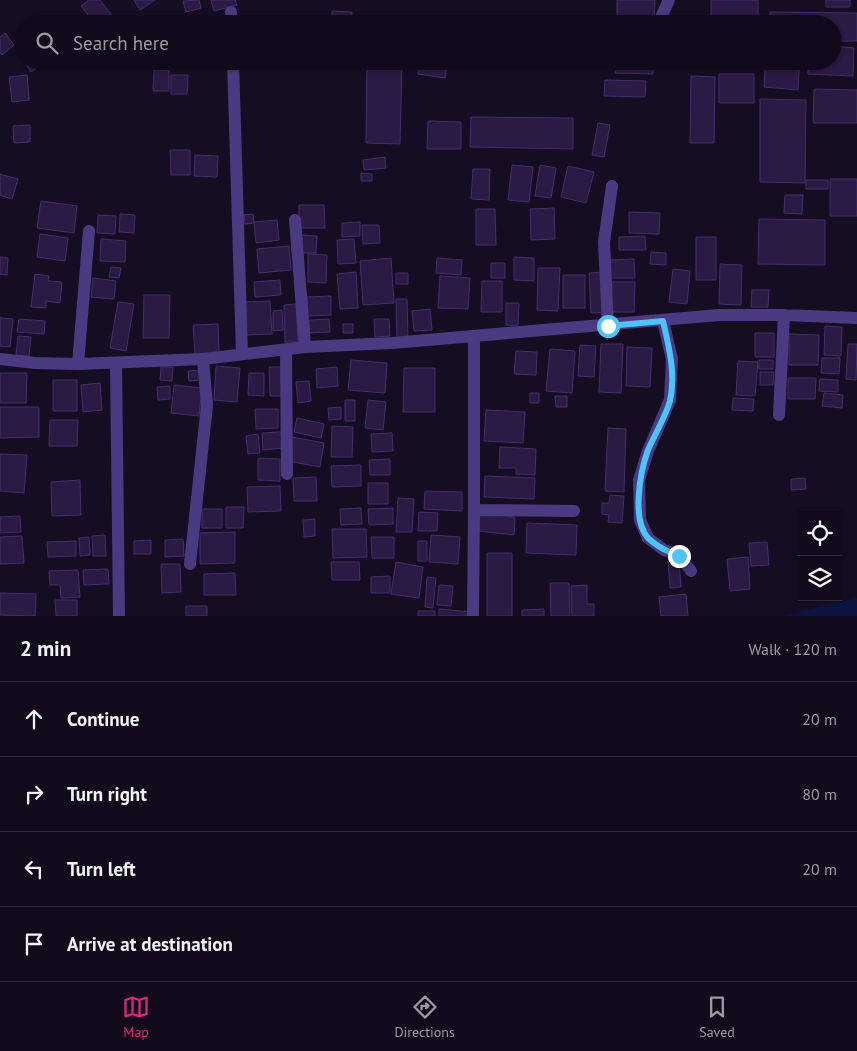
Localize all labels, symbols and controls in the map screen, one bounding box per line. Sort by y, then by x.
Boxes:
search box [15,15,842,70]
icon: search [33,29,61,57]
text: Search here [73,31,169,55]
route start [597,315,620,338]
map controls [797,511,842,601]
button: locate [797,511,842,556]
route end [668,545,691,568]
button: layers [797,556,842,601]
text: 2 min [20,635,71,662]
text: Walk · 120 m [748,639,837,659]
icon: ahead [20,705,48,733]
text: Continue [67,707,139,731]
text: 20 m [802,709,837,729]
icon: right [20,780,48,808]
text: Turn right [67,782,147,806]
text: 80 m [802,784,837,804]
icon: left [20,855,48,883]
text: Turn left [67,857,136,881]
text: 20 m [802,859,837,879]
icon: arrive [20,930,48,958]
text: Arrive at destination [67,932,233,956]
tab: Map [122,993,150,1041]
tab: Directions [394,993,455,1041]
tab: Saved [699,993,735,1041]

